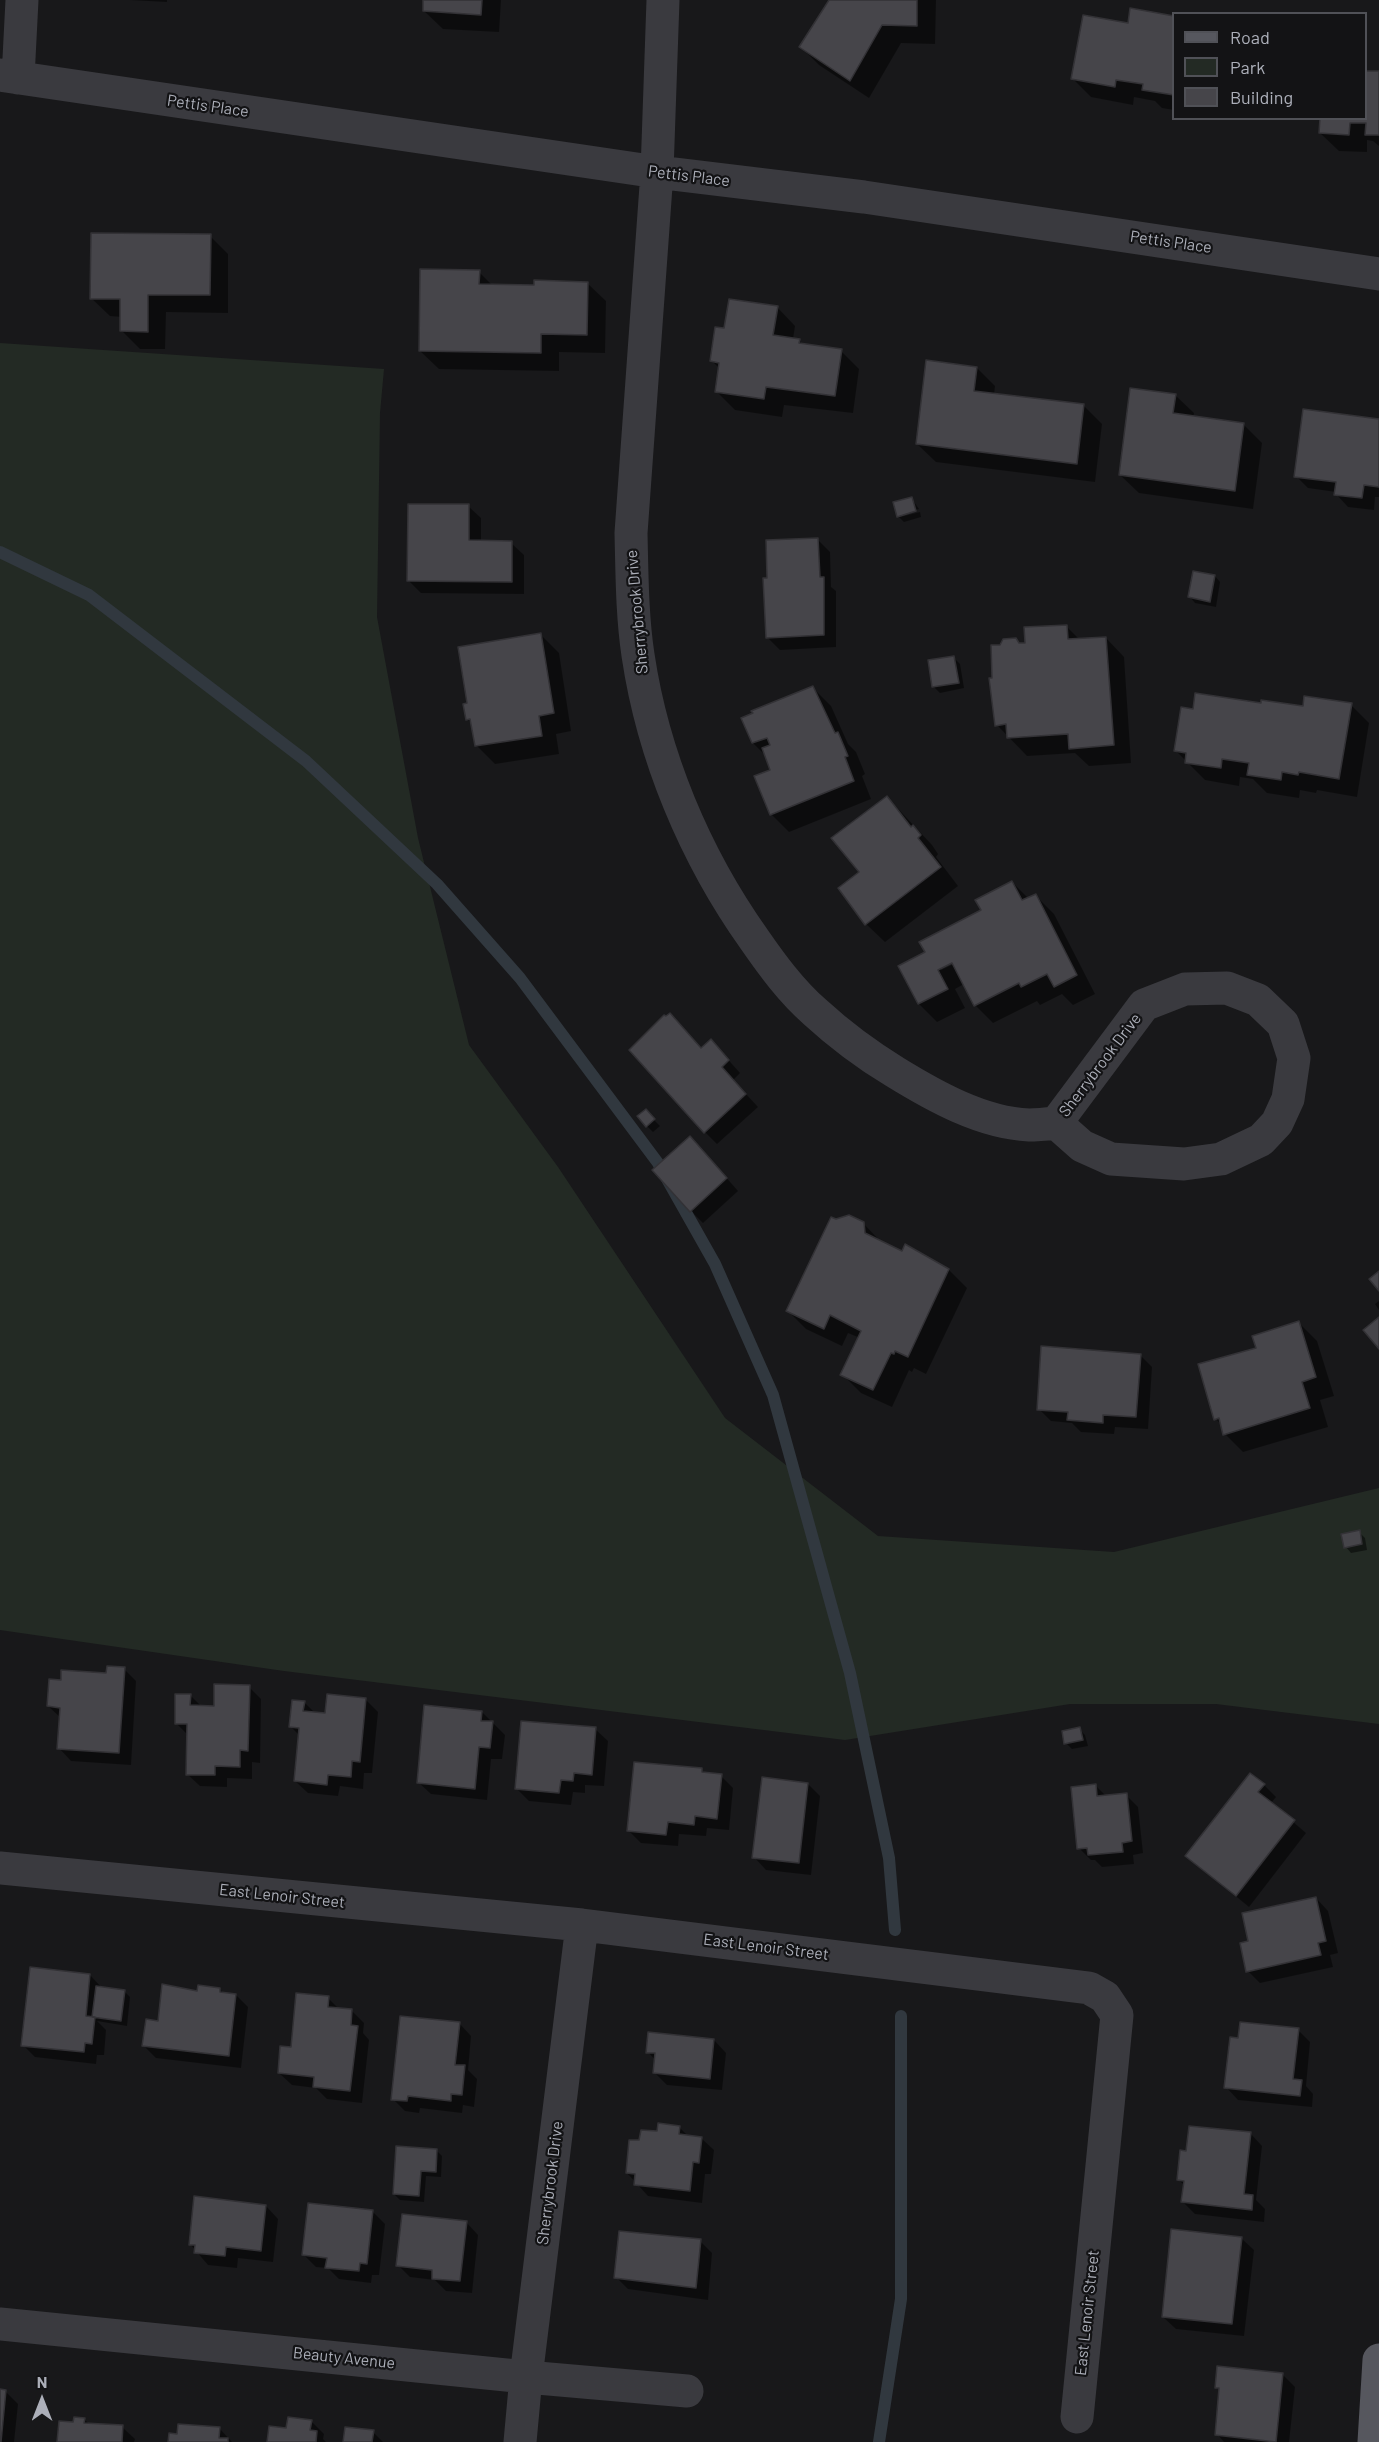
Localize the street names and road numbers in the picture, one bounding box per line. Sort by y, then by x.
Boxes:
street label: Pettis Place [166,91,250,121]
street label: Pettis Place [647,161,731,191]
street label: Pettis Place [1129,227,1213,257]
street label: Sherrybrook Drive [622,549,652,675]
street label: Sherrybrook Drive [1055,1009,1145,1121]
street label: East Lenoir Street [218,1880,346,1912]
street label: East Lenoir Street [702,1930,830,1964]
street label: Sherrybrook Drive [533,2120,567,2246]
street label: East Lenoir Street [1071,2249,1103,2377]
street label: Beauty Avenue [292,2343,396,2373]

